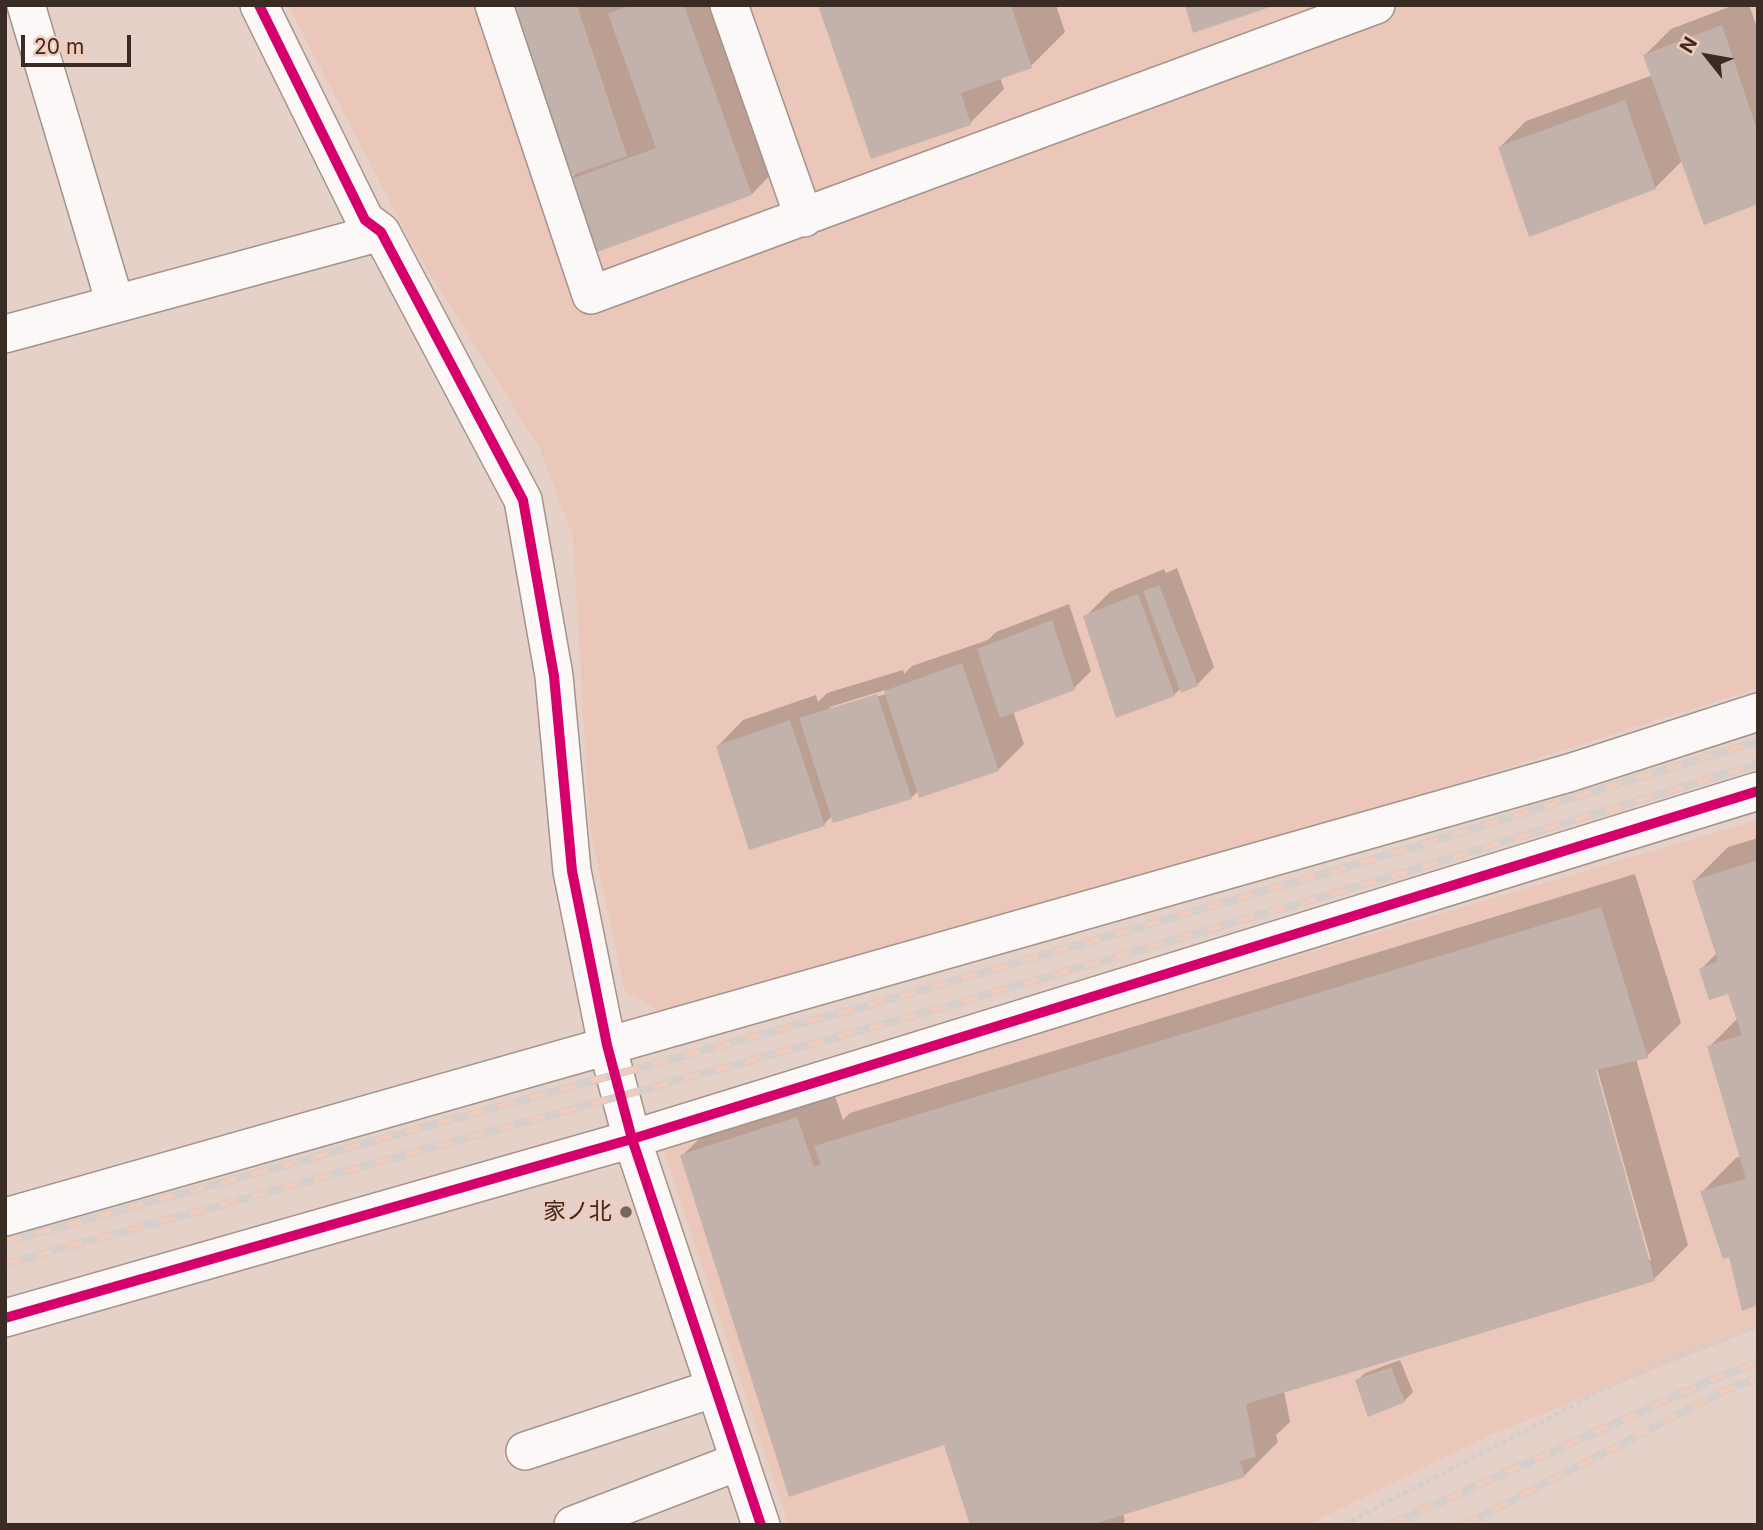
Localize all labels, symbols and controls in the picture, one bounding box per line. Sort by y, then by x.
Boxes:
scale bar [24,21,135,65]
north arrow [1672,21,1742,91]
text: N [1675,33,1702,57]
text: 20 m [34,34,84,59]
place label: 家ノ北 [543,1198,612,1226]
marker: 家ノ北 [618,1204,634,1220]

